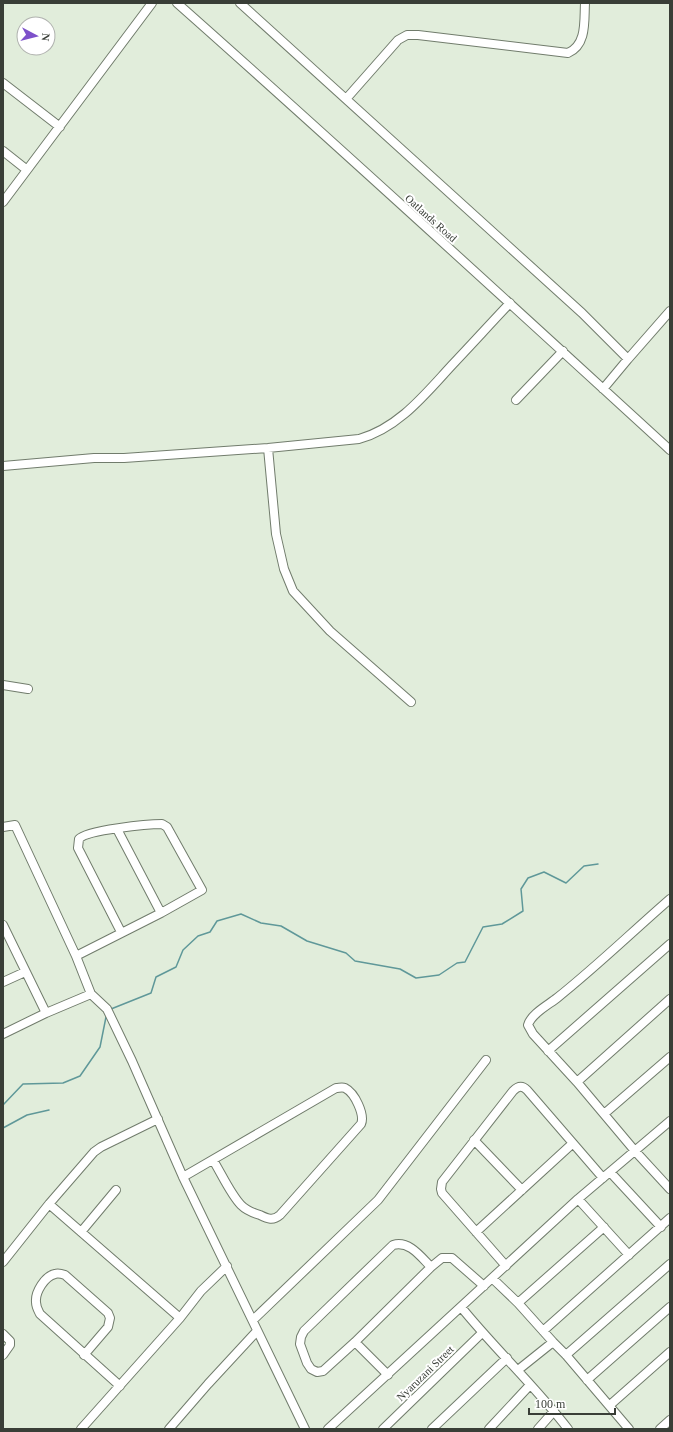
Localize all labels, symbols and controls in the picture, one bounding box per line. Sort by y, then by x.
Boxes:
north arrow [16,16,56,56]
text: N [39,33,52,42]
street label: Oatlands Road [403,192,460,245]
street label: Nyaruzani Street [394,1343,456,1403]
scale bar [529,1390,615,1416]
text: 100 m [535,1397,566,1411]

